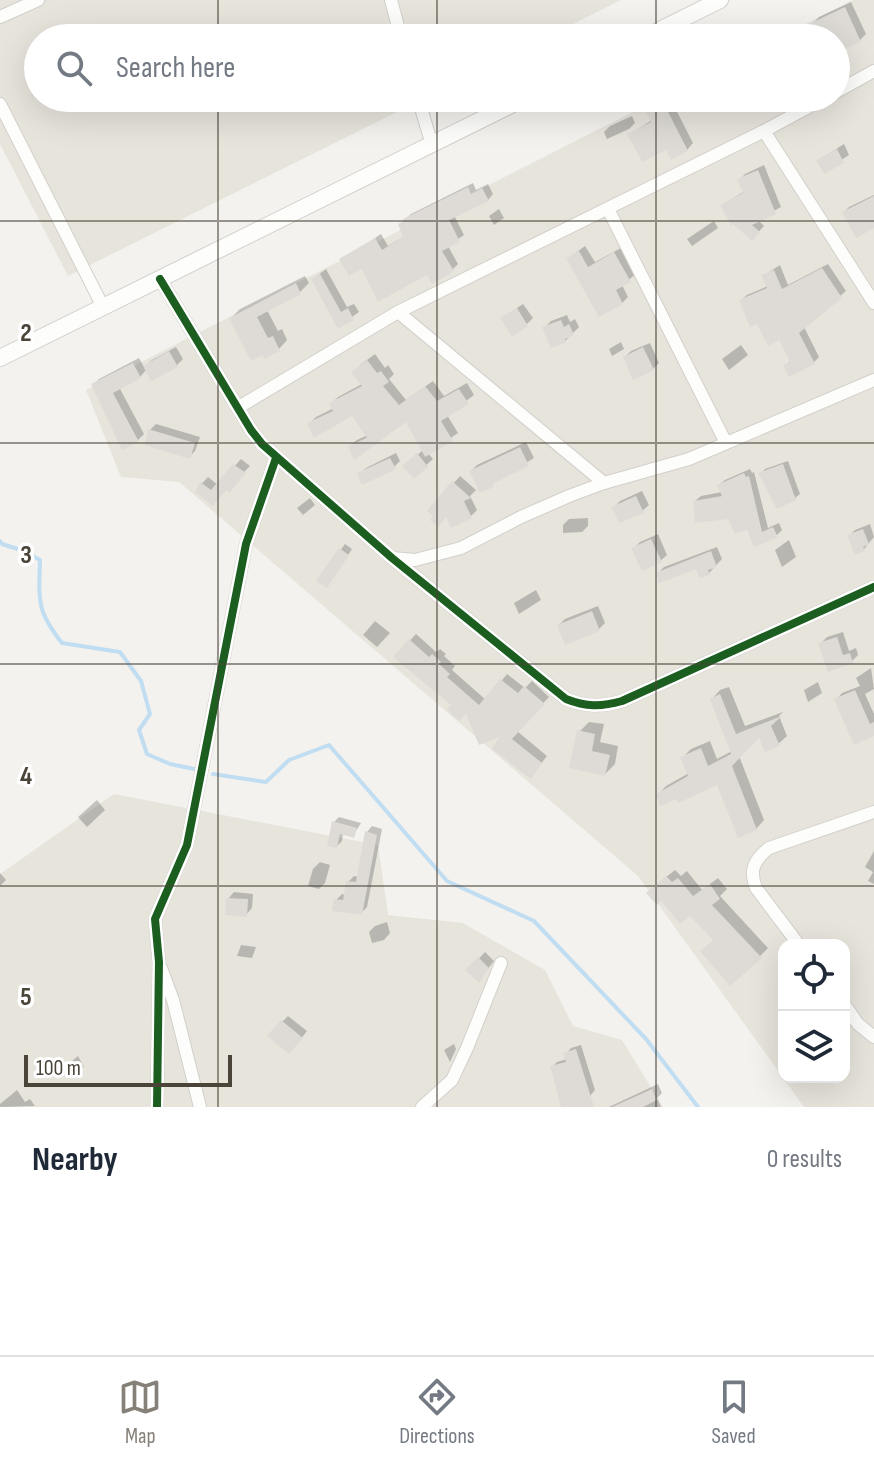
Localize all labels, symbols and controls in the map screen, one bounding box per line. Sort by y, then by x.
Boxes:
search box [24,24,850,112]
icon: search [52,46,96,90]
text: Search here [116,50,235,86]
text: 2 [20,318,32,349]
text: 3 [20,540,32,571]
text: 4 [20,761,32,792]
map controls [778,939,850,1083]
button: locate [778,939,850,1011]
text: 5 [20,982,32,1013]
button: layers [778,1011,850,1083]
scale bar [24,1051,232,1087]
text: 100 m [36,1055,81,1082]
text: Nearby [32,1139,118,1180]
text: 0 results [767,1144,842,1175]
tab: Map [118,1375,162,1450]
tab: Directions [399,1375,475,1450]
tab: Saved [712,1375,756,1450]

